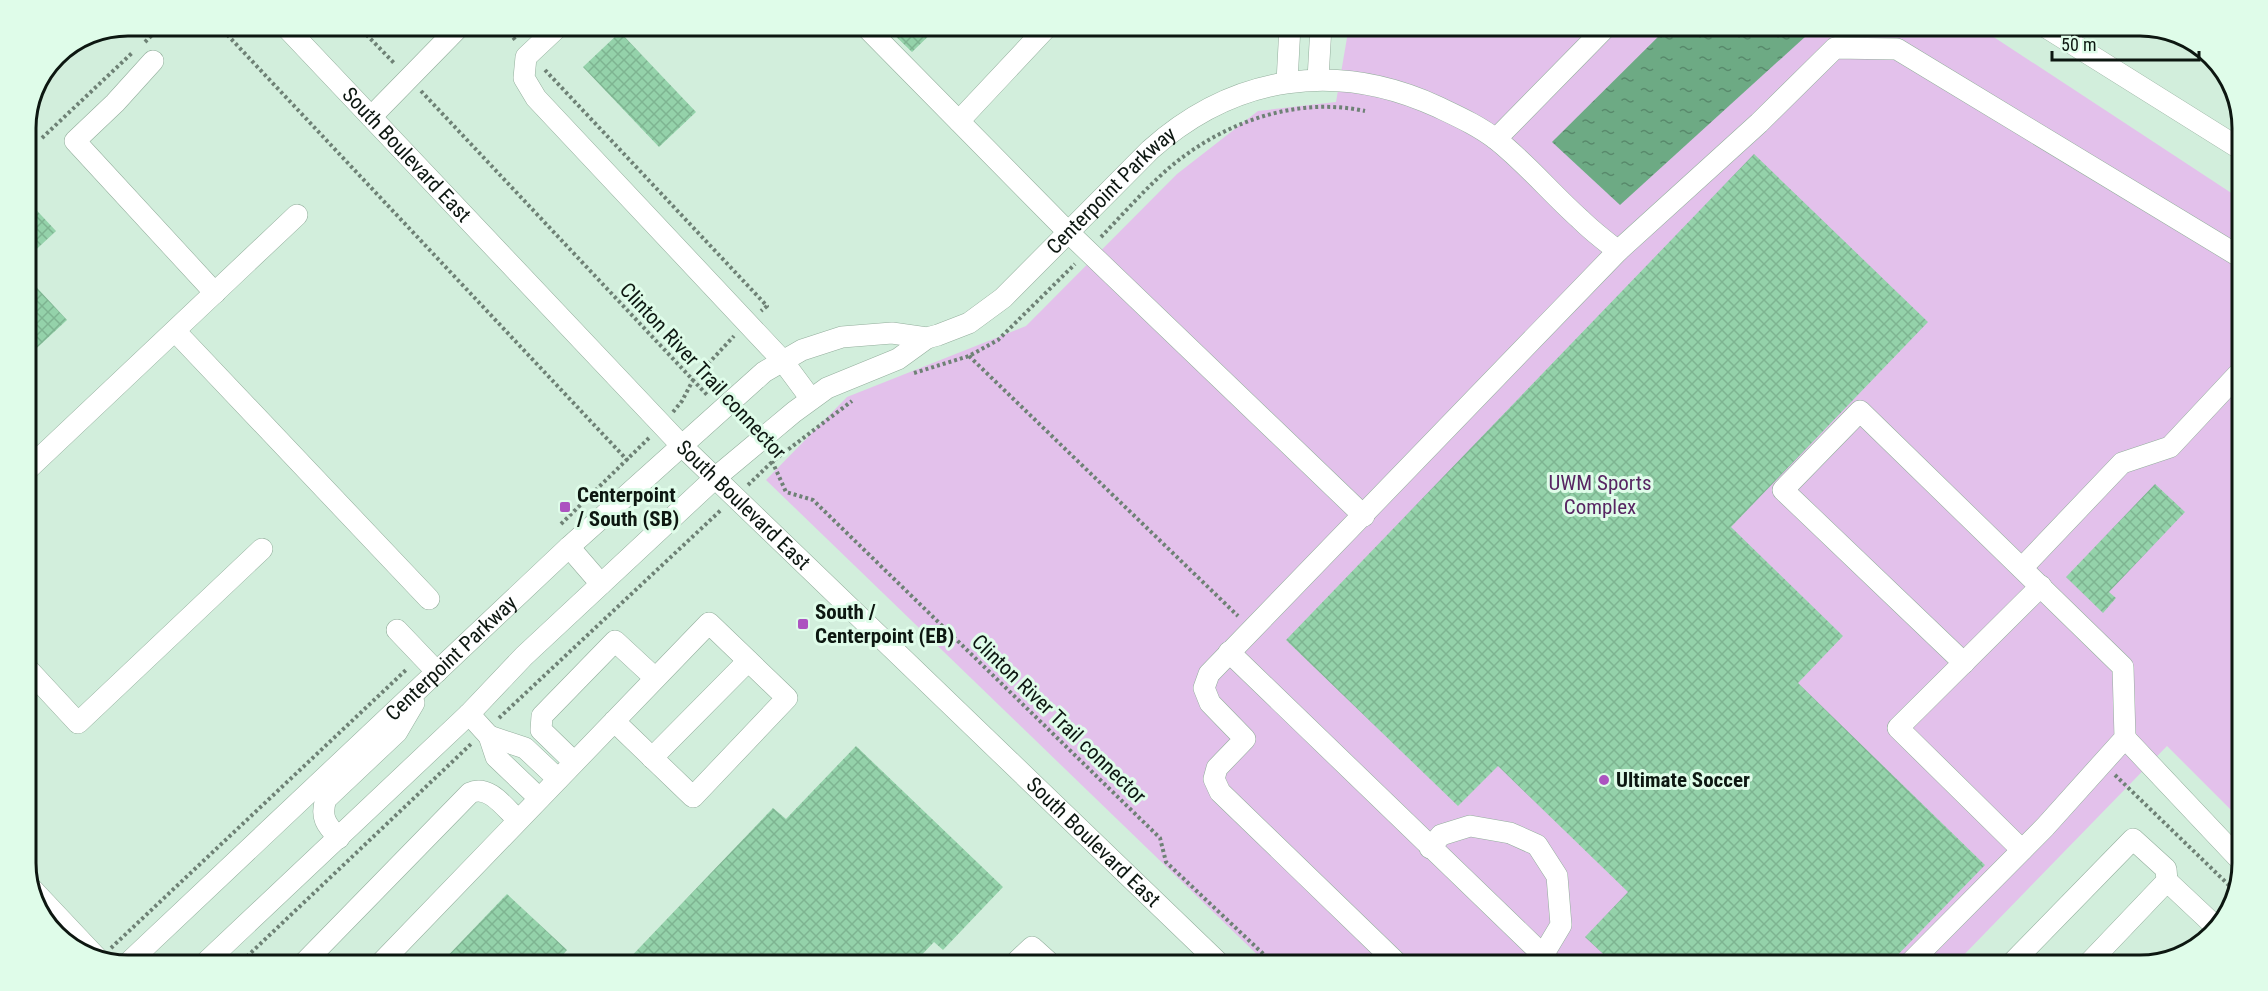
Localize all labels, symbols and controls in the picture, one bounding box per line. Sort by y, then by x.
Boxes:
scale bar [2052,24,2199,62]
text: 50 m [2061,34,2096,55]
street label: South Boulevard East [337,82,476,227]
street label: Centerpoint Parkway [1042,122,1180,259]
street label: Clinton River Trail connector [615,278,791,464]
street label: South Boulevard East [671,435,815,575]
park label: UWM Sports Complex [1549,471,1651,519]
place label: Centerpoint / South (SB) [576,483,679,531]
marker: Centerpoint / South (SB) [558,500,572,514]
street label: Centerpoint Parkway [381,591,522,726]
place label: South / Centerpoint (EB) [815,600,954,648]
marker: South / Centerpoint (EB) [796,617,810,631]
street label: Clinton River Trail connector [967,630,1151,808]
place label: Ultimate Soccer [1616,768,1750,792]
street label: South Boulevard East [1022,772,1165,912]
marker: Ultimate Soccer [1597,773,1611,787]

